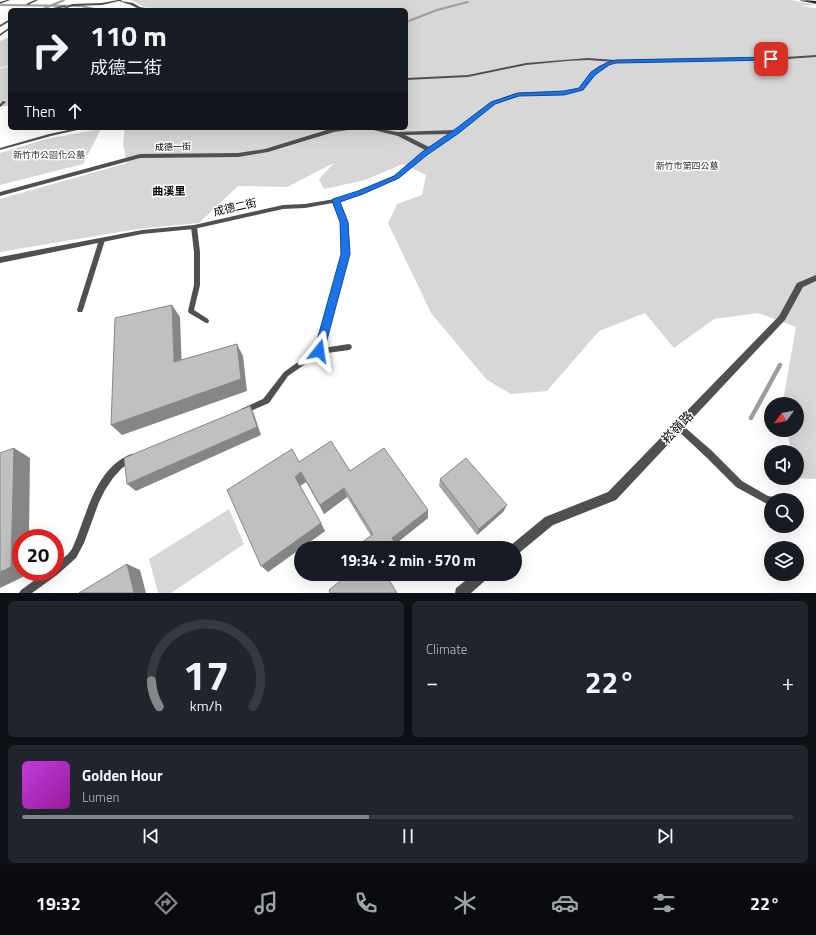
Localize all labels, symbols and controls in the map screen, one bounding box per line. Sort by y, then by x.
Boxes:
text: 110 m [90,14,167,57]
icon: right [24,24,76,76]
pin [754,42,788,76]
icon: arrive [760,48,782,70]
text: 成德二街 [90,54,162,81]
text: Then [24,100,56,123]
icon: ahead [64,100,86,122]
street label: 成德一街 [155,140,191,153]
park label: 新竹市公園化公墓 [13,148,85,161]
park label: 新竹市第四公墓 [655,159,719,172]
district label: 曲溪里 [153,183,186,199]
street label: 成德二街 [212,194,258,220]
position arrow [298,330,340,372]
north arrow [764,397,804,437]
map controls [764,397,804,581]
street label: 崧嶺路 [656,406,698,448]
button: sound [764,445,804,485]
button: search [764,493,804,533]
speed limit sign: 20 [12,529,64,581]
button: layers [764,541,804,581]
text: 19:34 · 2 min · 570 m [340,549,476,572]
text: Climate [426,639,467,659]
text: 17 [183,643,229,706]
text: 22° [585,659,635,705]
text: − [426,665,438,699]
text: + [782,665,794,699]
text: km/h [190,695,222,717]
text: Golden Hour [82,764,163,787]
text: Lumen [82,787,119,807]
icon: previous [140,825,162,847]
icon: pause [397,825,419,847]
icon: next [654,825,676,847]
icon: directions [152,889,180,917]
icon: music [252,889,280,917]
icon: phone [352,889,380,917]
icon: climate [451,889,479,917]
icon: car [551,889,579,917]
icon: filters [650,889,678,917]
text: 19:32 [36,890,81,917]
text: 22° [750,890,780,917]

